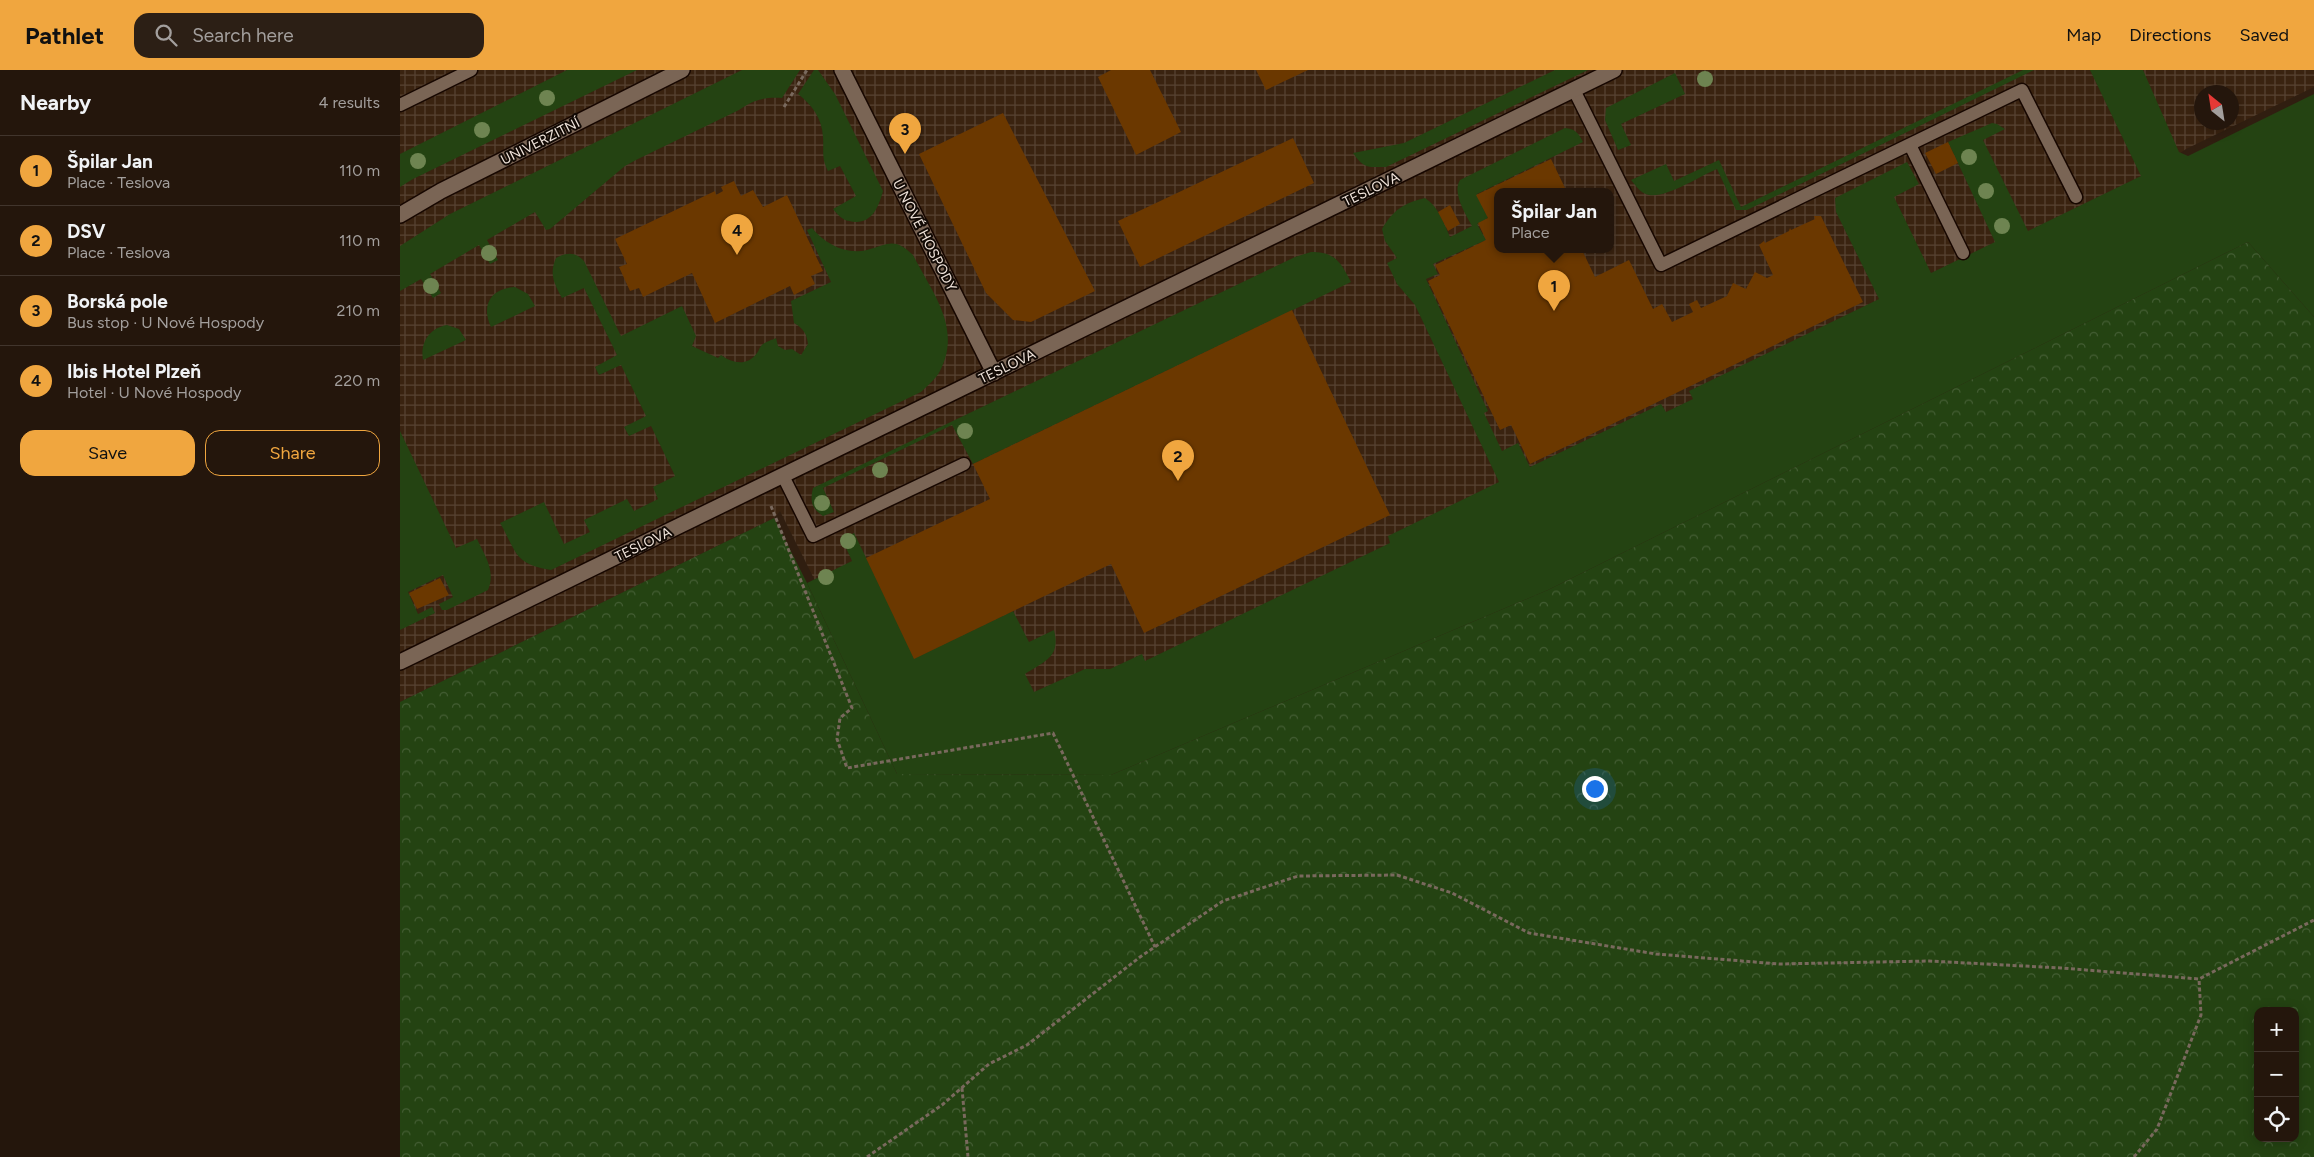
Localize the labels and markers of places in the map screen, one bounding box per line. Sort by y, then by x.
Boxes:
pin: 3 [889,113,921,154]
pin: 4 [721,214,753,255]
pin: 1 [1538,270,1570,311]
pin: 2 [1162,440,1194,481]

